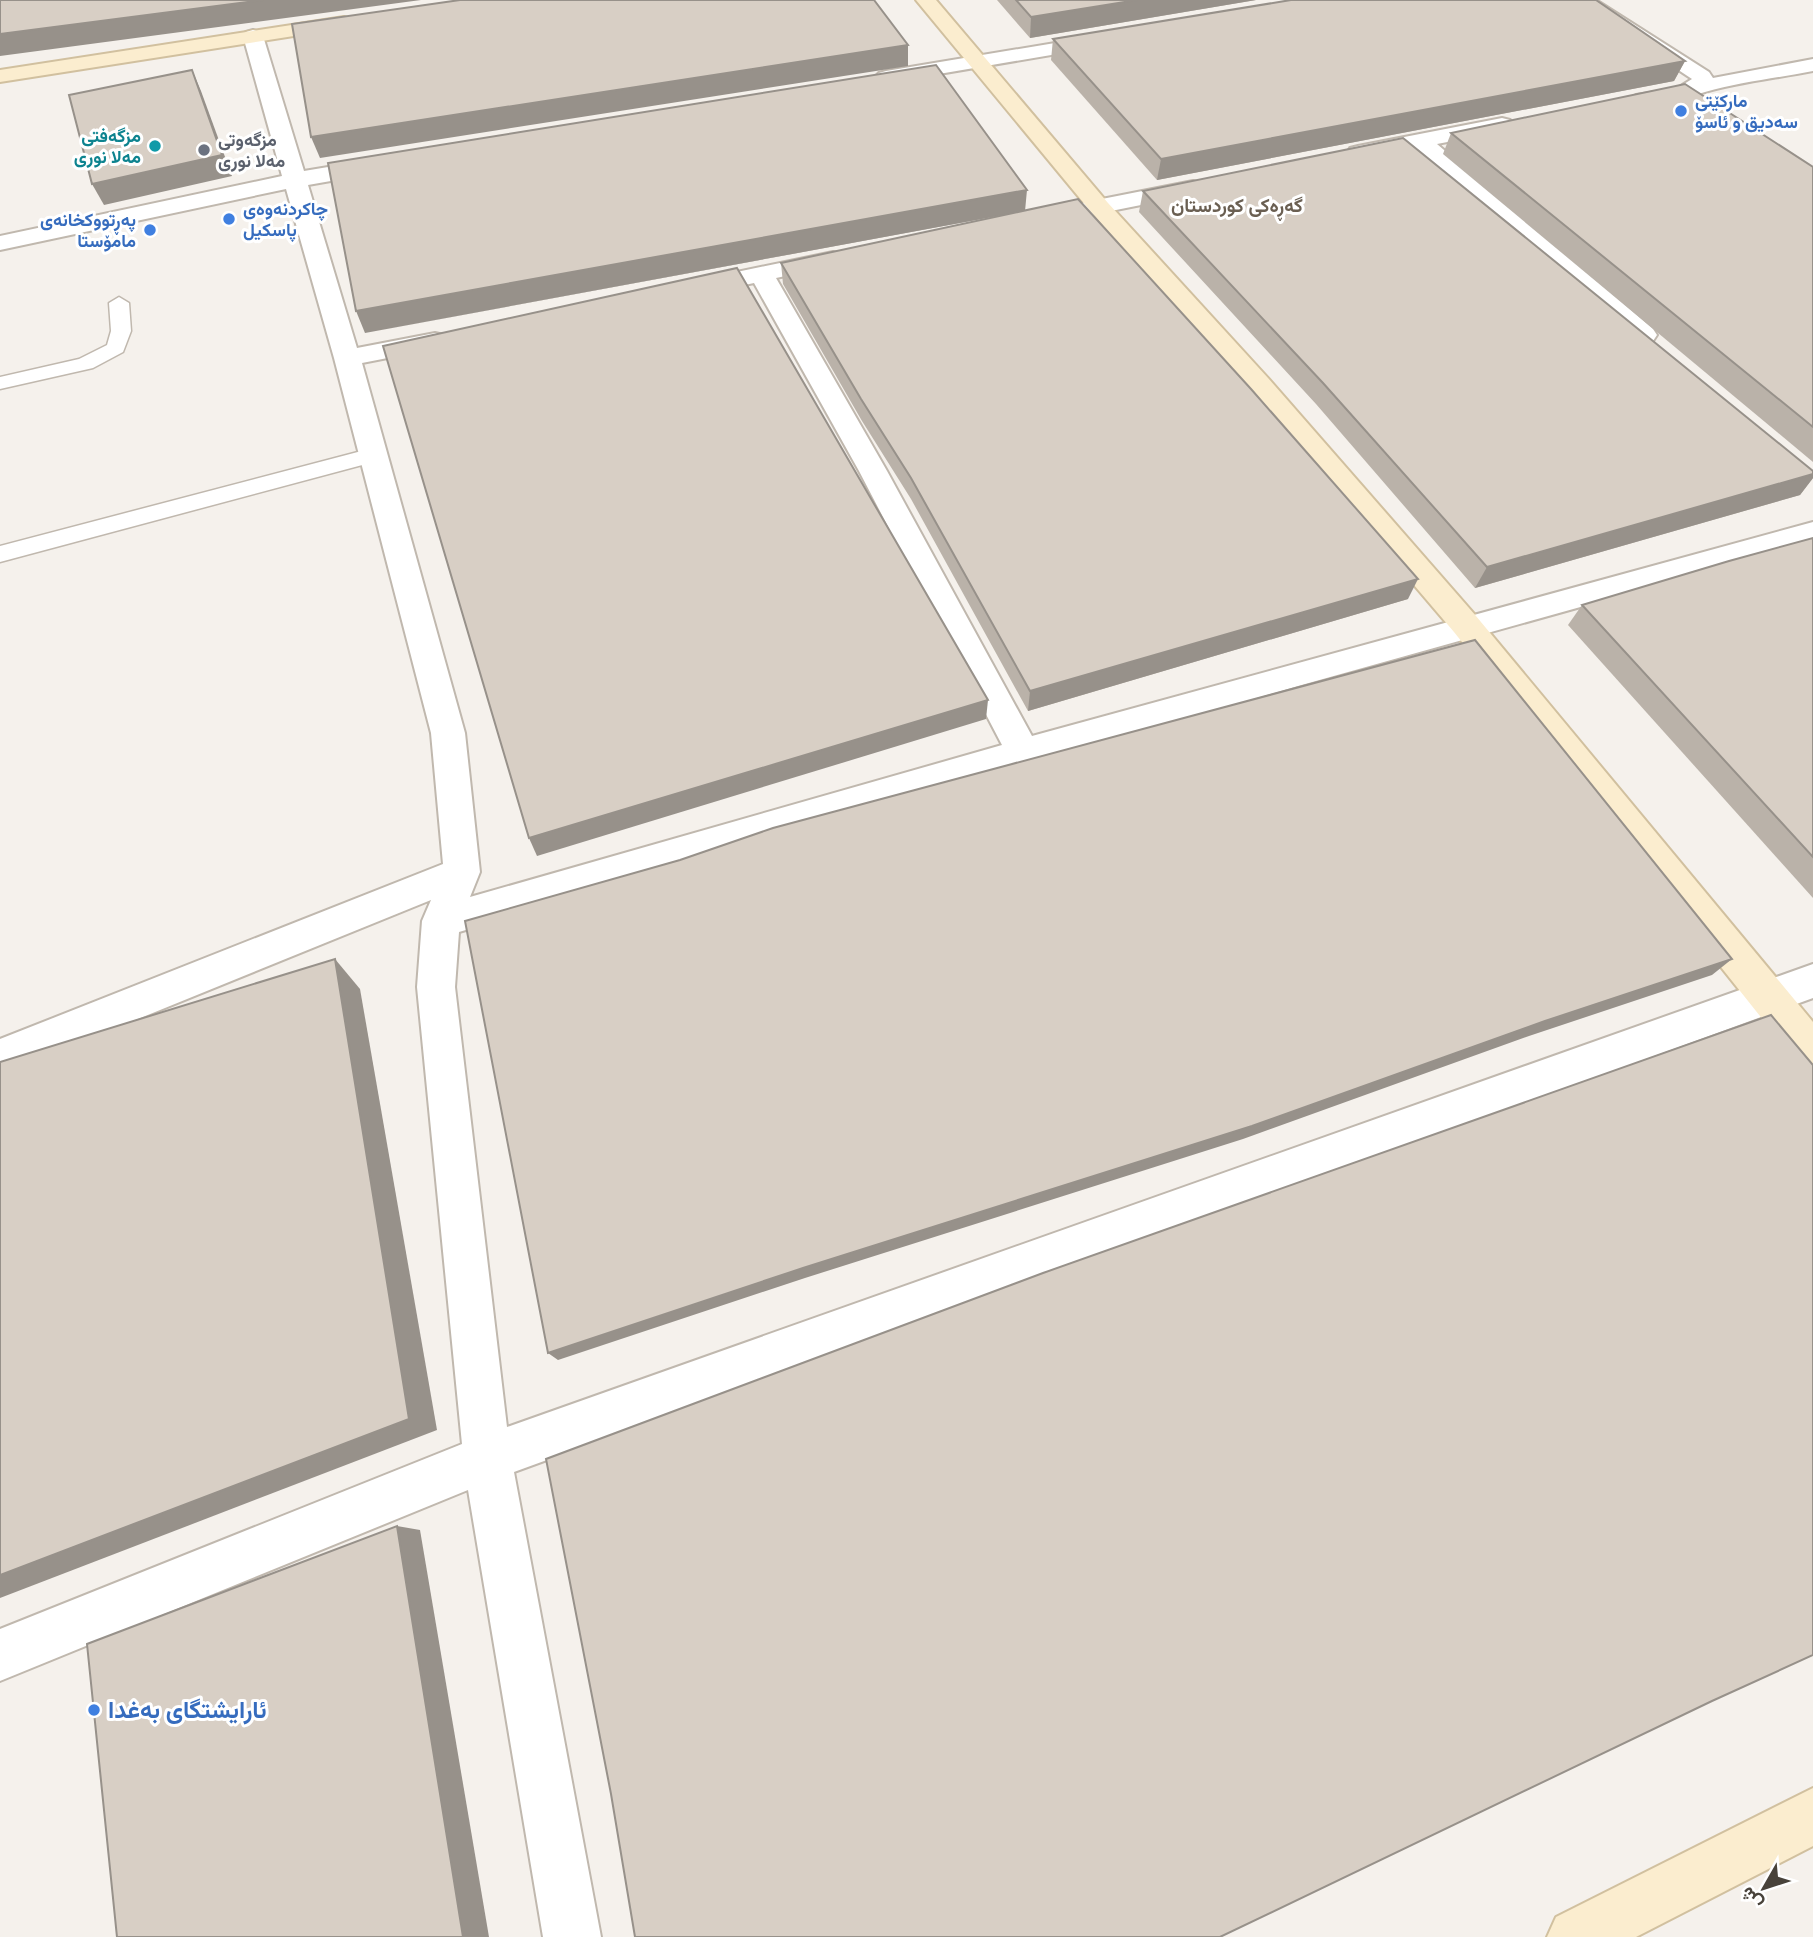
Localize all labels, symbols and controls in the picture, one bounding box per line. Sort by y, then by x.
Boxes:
place label: مارکێتی سەدیق و ئاسۆ [1695,90,1798,133]
marker: مارکێتی سەدیق و ئاسۆ [1673,103,1689,119]
place label: مزگەفتی مەلا نوری [74,125,141,168]
place label: مزگەوتی مەلا نوری [218,129,285,172]
marker: مزگەفتی مەلا نوری [147,138,163,154]
marker: مزگەوتی مەلا نوری [196,142,212,158]
district label: گەڕەکی کوردستان [1171,194,1303,221]
place label: چاکردنەوەی پاسکیل [243,198,328,242]
place label: پەڕتووکخانەی مامۆستا [40,209,136,252]
marker: چاکردنەوەی پاسکیل [221,211,237,227]
marker: پەڕتووکخانەی مامۆستا [142,222,158,238]
place label: ئارایشتگای بەغدا [108,1696,267,1725]
marker: ئارایشتگای بەغدا [86,1702,102,1718]
north arrow [1729,1853,1799,1923]
text: ش [1735,1882,1767,1914]

